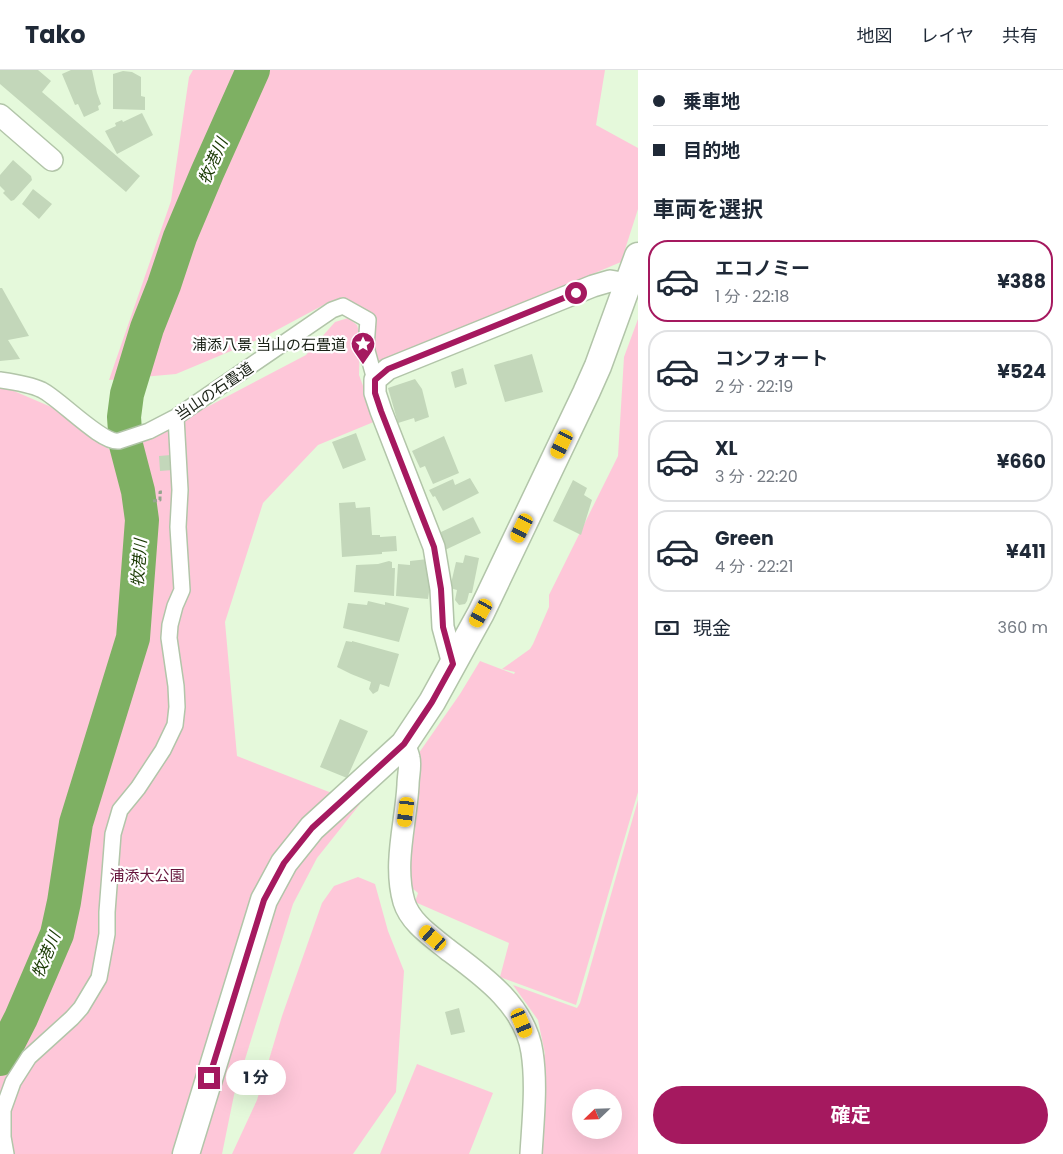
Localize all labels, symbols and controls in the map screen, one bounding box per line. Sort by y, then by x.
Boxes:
text: Tako [25,18,86,51]
text: 地図 [857,23,893,48]
text: レイヤ [921,23,974,48]
text: 共有 [1002,23,1038,48]
text: 乗車地 [683,88,740,115]
water label: 牧港川 [193,133,234,188]
text: 目的地 [683,137,740,164]
text: 車両を選択 [653,194,763,225]
text: エコノミー [715,255,810,282]
icon: car [655,259,700,304]
text: ¥388 [997,268,1046,295]
route start [565,282,587,304]
text: 1 分 · 22:18 [715,285,789,308]
place icon: 浦添八景 当山の石畳道 [350,331,376,365]
place label: 浦添八景 当山の石畳道 [192,334,346,355]
text: コンフォート [715,345,828,372]
icon: car [655,349,700,394]
street label: 当山の石畳道 [171,357,257,425]
text: ¥524 [997,358,1046,385]
text: 2 分 · 22:19 [715,375,793,398]
car [548,427,575,461]
text: XL [715,435,738,462]
icon: car [655,439,700,484]
text: ¥660 [997,448,1046,475]
text: 3 分 · 22:20 [715,465,798,488]
car [508,511,535,545]
text: Green [715,525,774,552]
icon: car [655,529,700,574]
water label: 牧港川 [126,536,152,588]
text: ¥411 [1006,538,1046,565]
text: 4 分 · 22:21 [715,555,793,578]
car [467,596,494,630]
icon: cash [653,614,681,642]
text: 現金 [693,615,731,642]
text: 360 m [998,616,1048,639]
car [396,796,415,828]
park label: 浦添大公園 [109,865,185,886]
car [416,922,449,954]
water label: 牧港川 [26,927,67,982]
car [509,1006,534,1040]
callout: 1 分 [226,1060,286,1096]
text: 1 分 [243,1066,269,1089]
route end [198,1067,220,1089]
button: 確定 [653,1086,1048,1144]
north arrow [572,1089,622,1139]
map controls [572,1089,622,1139]

